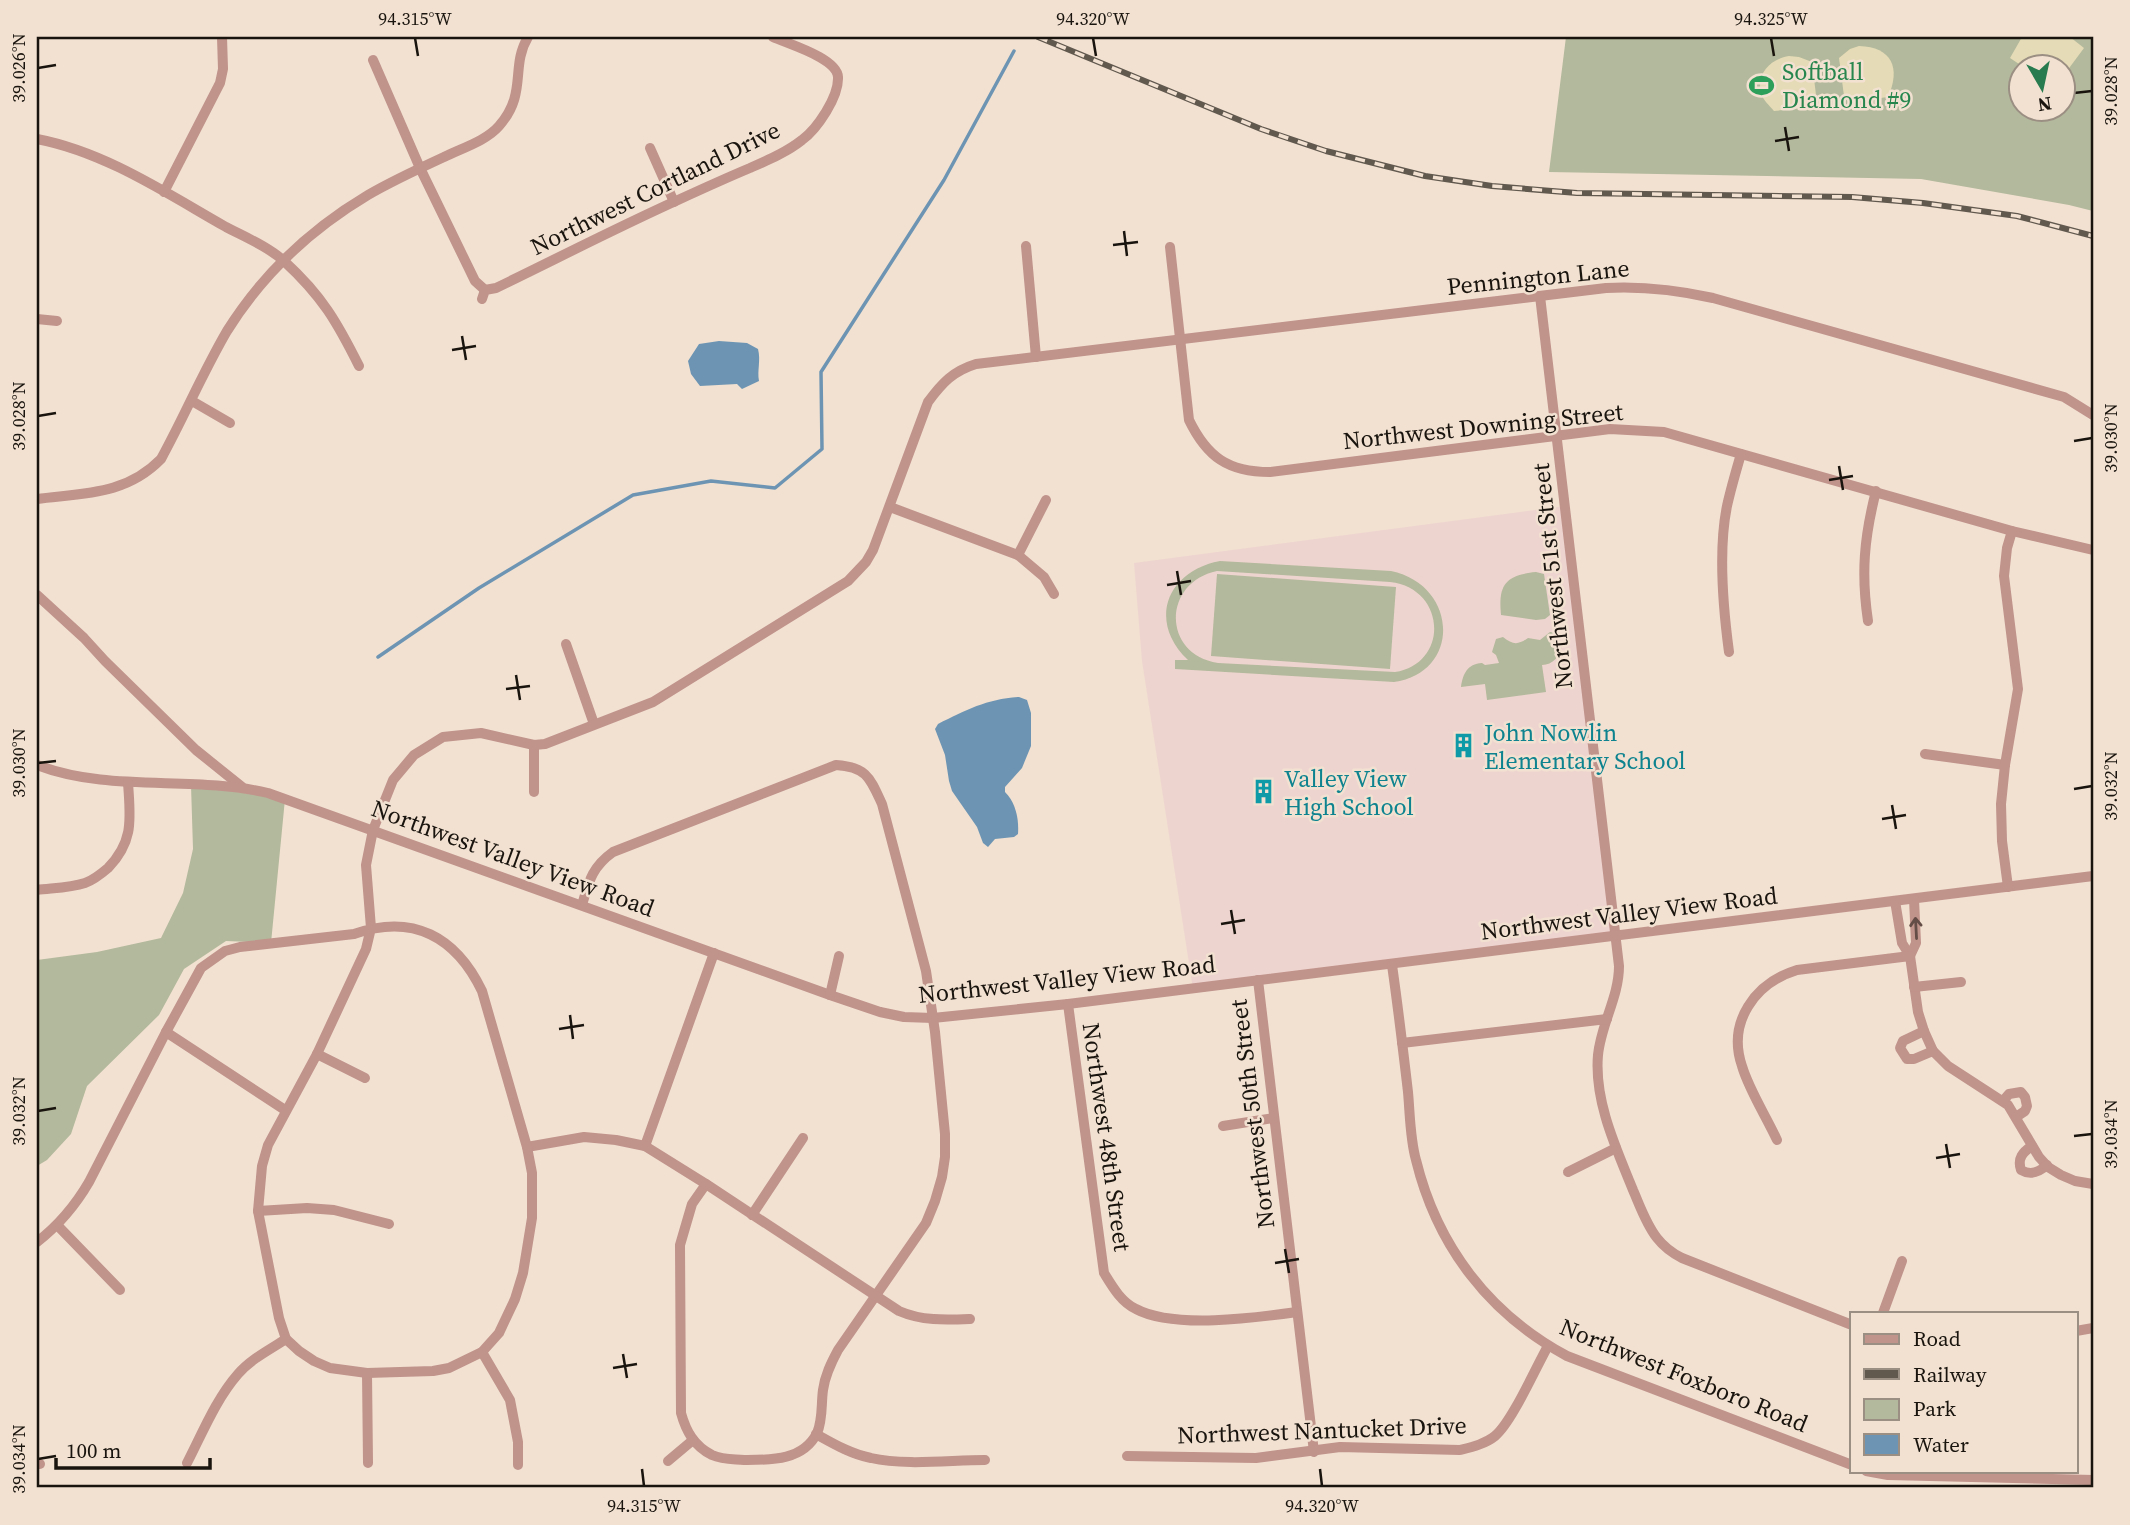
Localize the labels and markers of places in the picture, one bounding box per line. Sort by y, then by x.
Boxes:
place label: Softball Diamond #9 [1782,55,1911,116]
sports icon: Softball Diamond #9 [1748,71,1776,99]
place label: John Nowlin Elementary School [1483,716,1686,777]
building icon: John Nowlin Elementary School [1450,732,1478,760]
place label: Valley View High School [1284,762,1414,823]
building icon: Valley View High School [1250,778,1278,806]

